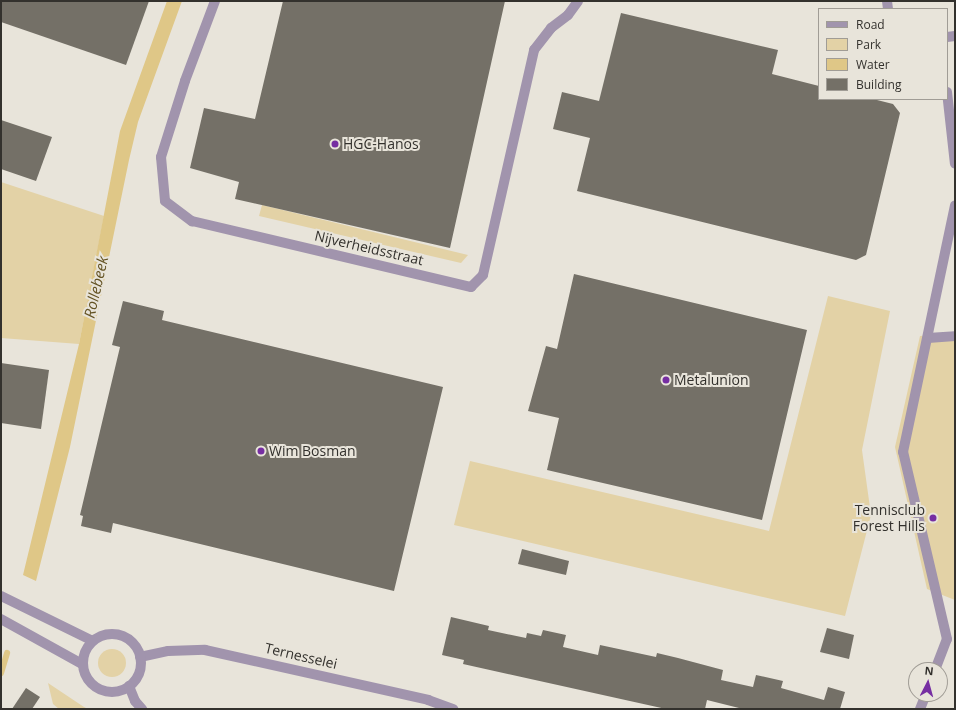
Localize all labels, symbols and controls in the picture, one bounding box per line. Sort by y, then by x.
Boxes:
legend [818,8,948,100]
text: Road [856,16,885,33]
text: Park [856,36,881,53]
text: Water [856,56,890,73]
text: Building [856,76,901,93]
place label: HGC-Hanos [343,136,419,152]
marker: HGC-Hanos [330,139,340,149]
street label: Nijverheidsstraat [313,227,425,269]
water label: Rollebeek [80,254,112,320]
place label: Metalunion [674,372,748,388]
marker: Metalunion [661,375,671,385]
place label: Wim Bosman [269,443,356,459]
marker: Wim Bosman [256,446,266,456]
place label: Tennisclub Forest Hills [853,502,925,534]
marker: Tennisclub Forest Hills [928,513,938,523]
street label: Ternesselei [263,640,339,672]
north arrow [908,662,948,702]
text: N [924,663,934,678]

